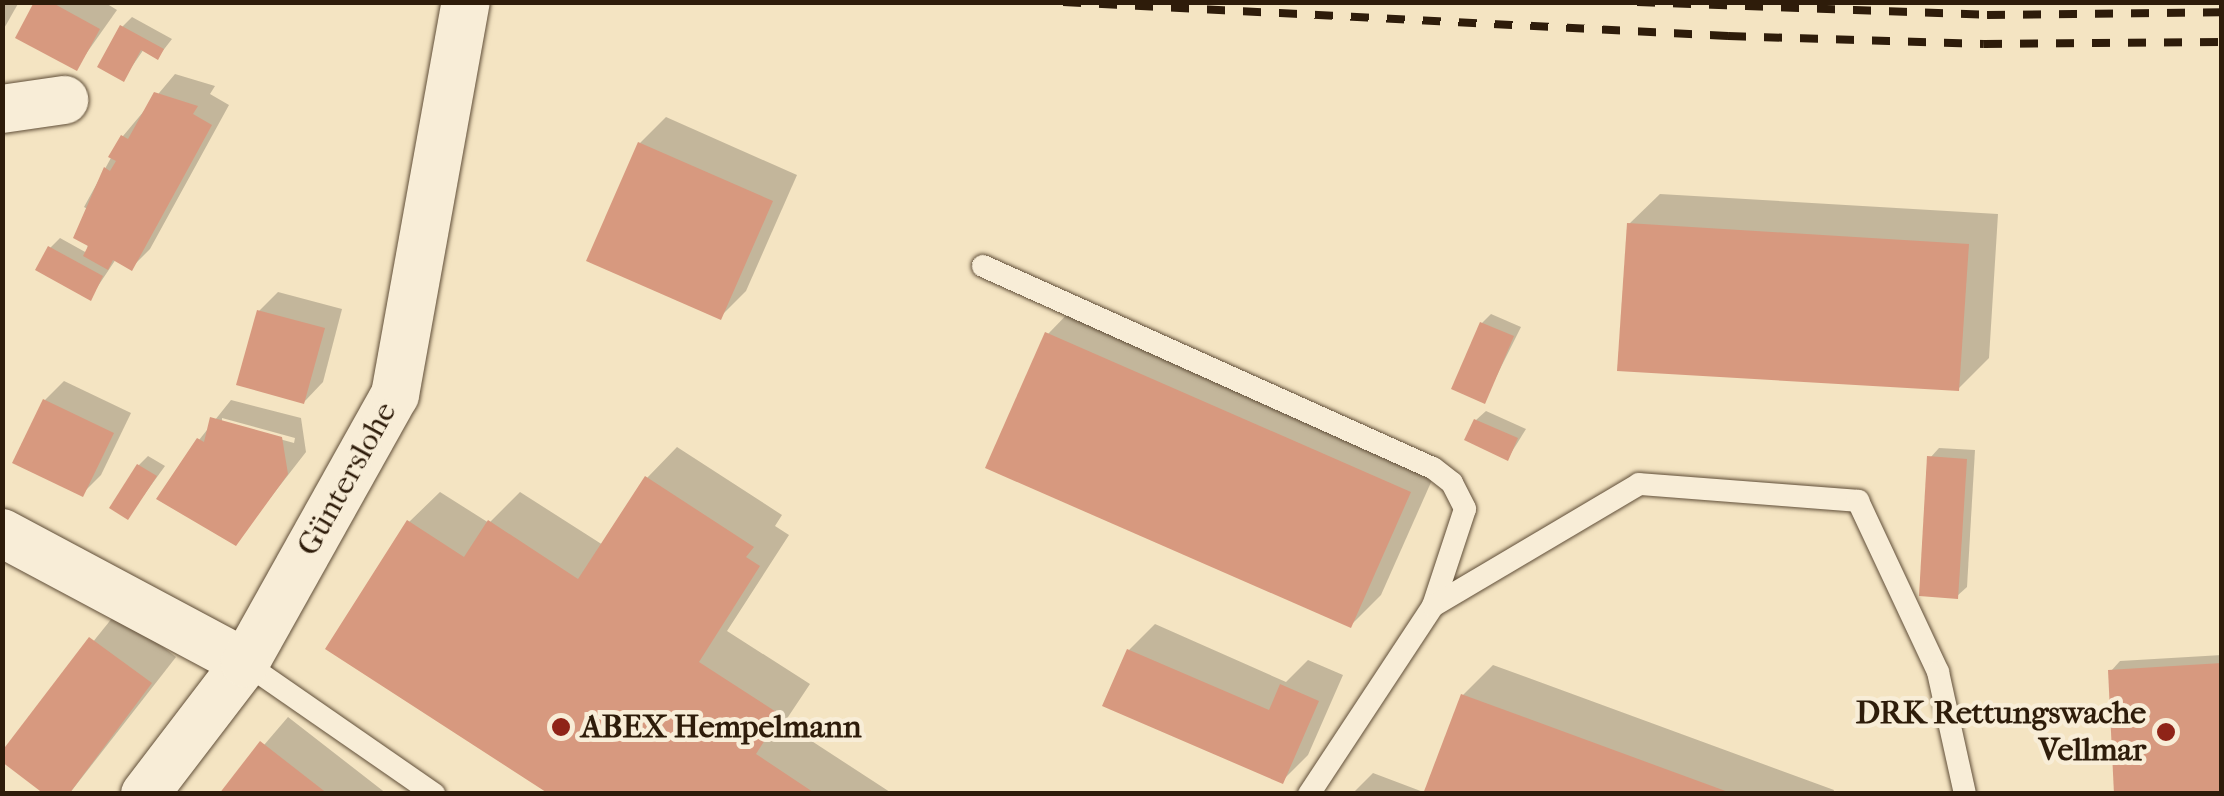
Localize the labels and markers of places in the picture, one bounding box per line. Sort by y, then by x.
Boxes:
place label: DRK Rettungswache Vellmar [1856,695,2146,770]
place label: ABEX Hempelmann [581,708,862,746]
marker: ABEX Hempelmann [550,716,572,738]
marker: DRK Rettungswache Vellmar [2155,721,2177,743]

